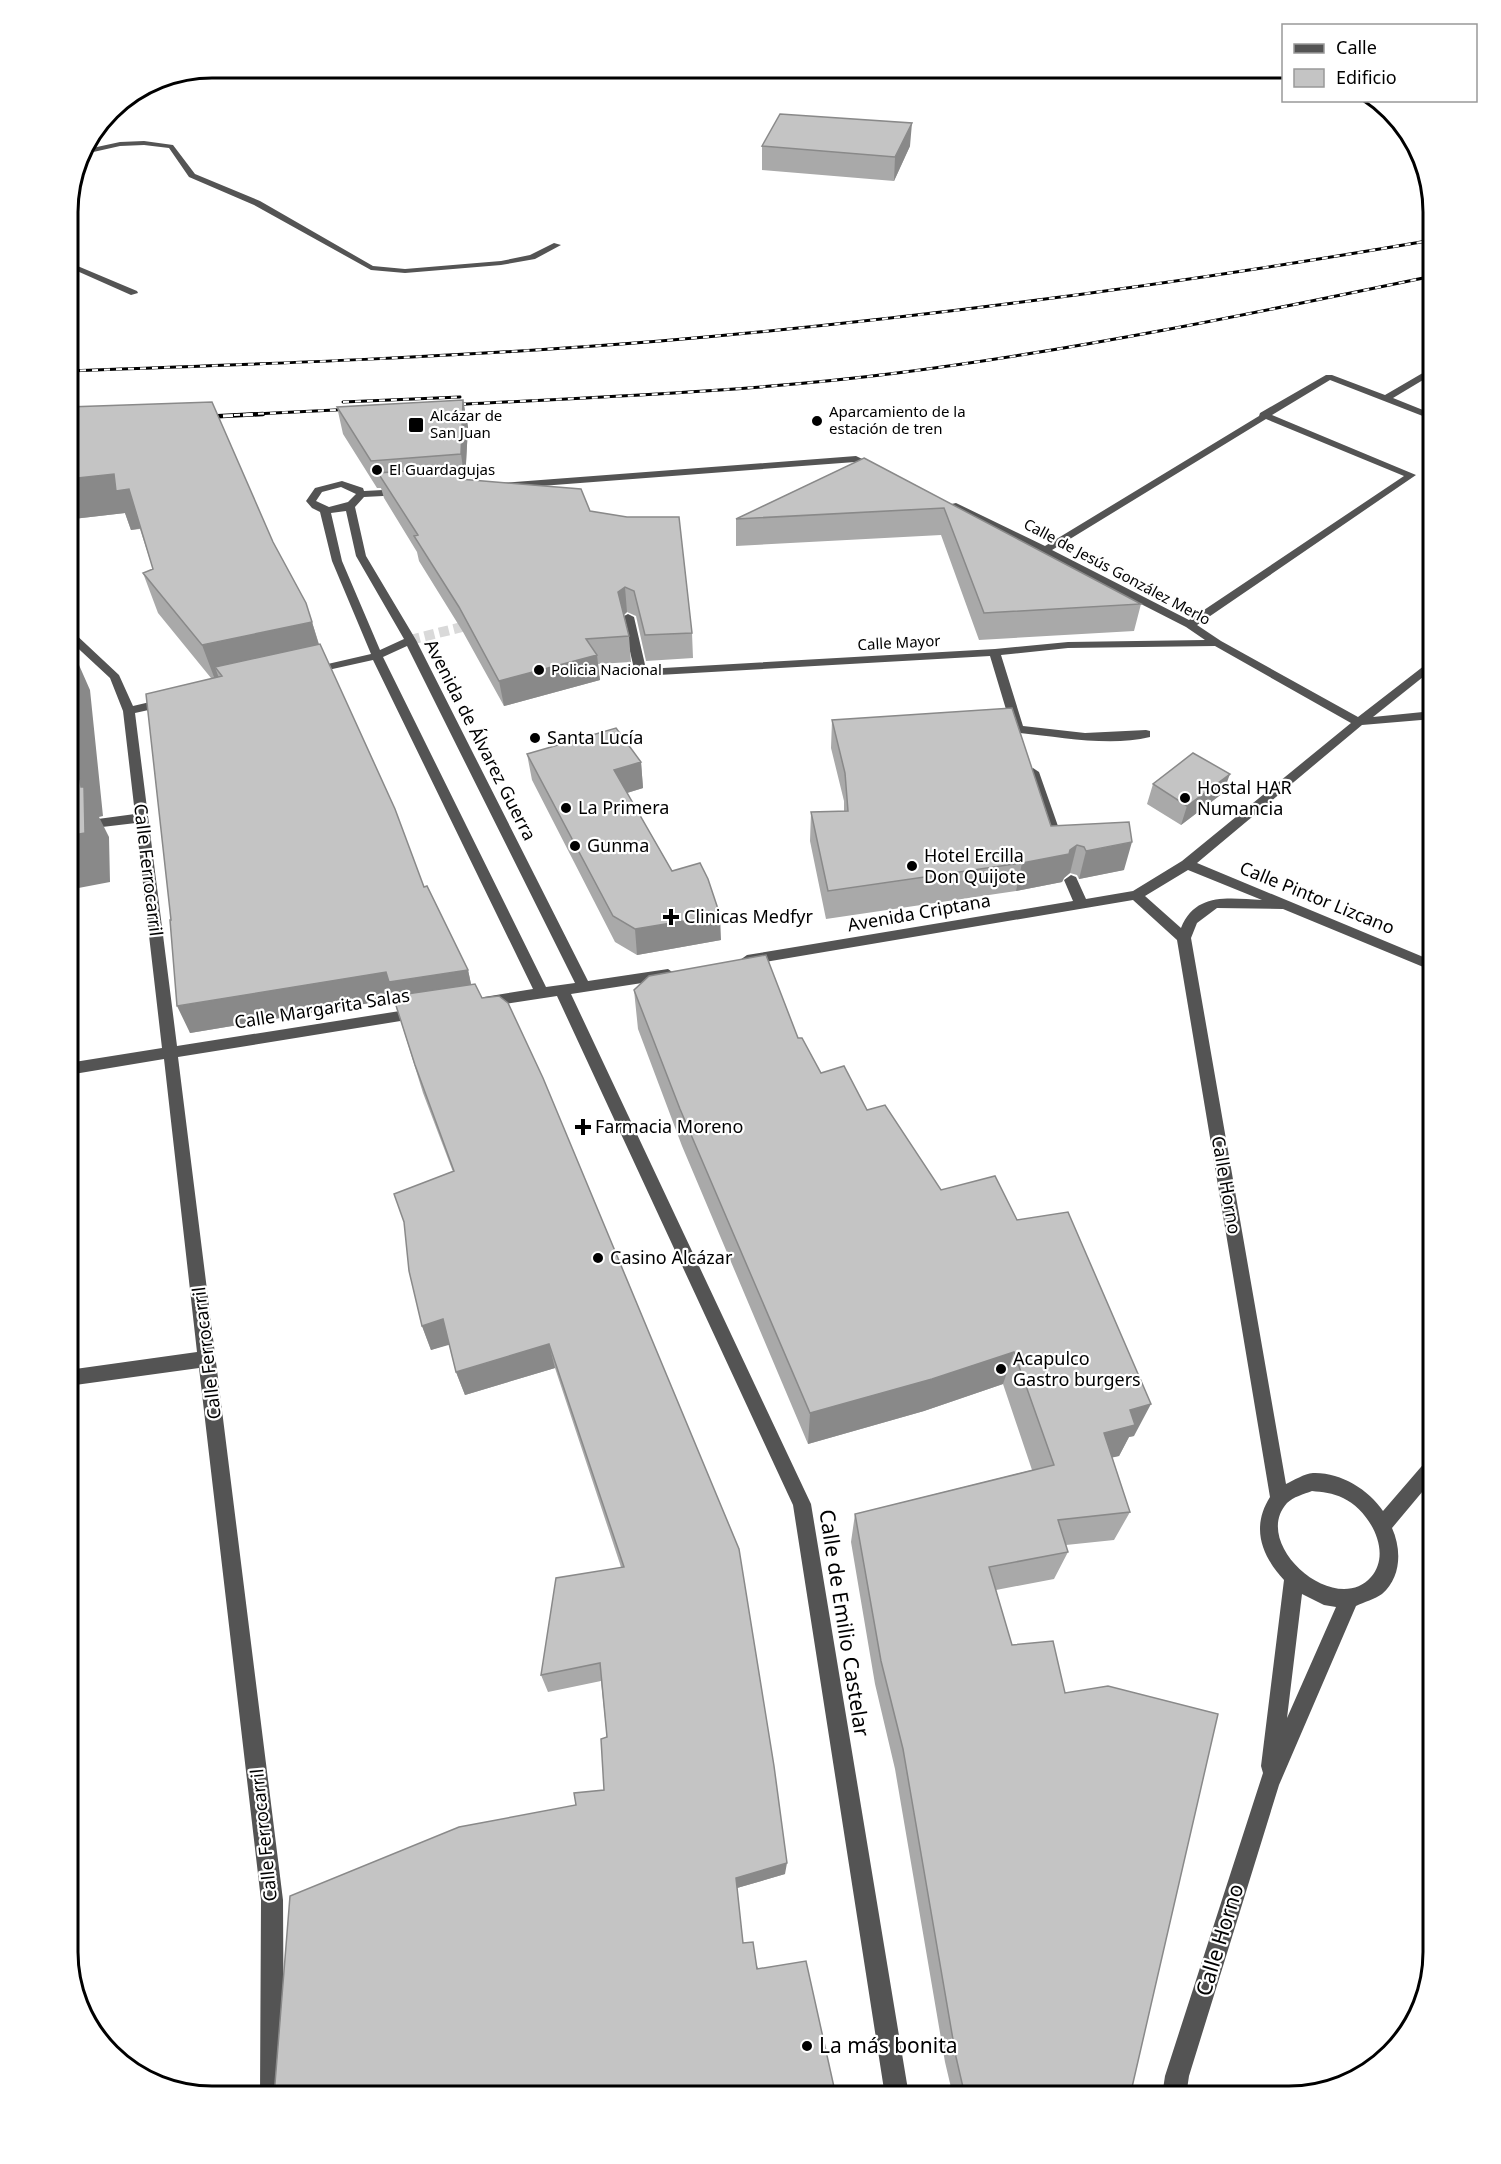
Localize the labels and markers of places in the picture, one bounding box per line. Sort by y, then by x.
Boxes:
place label: Aparcamiento de la estación de tren [829,401,966,438]
place label: Alcázar de San Juan [430,405,502,442]
marker: Aparcamiento de la estación de tren [810,414,824,428]
marker: Alcázar de San Juan [407,416,425,434]
place label: El Guardagujas [389,459,495,479]
marker: El Guardagujas [370,463,384,477]
place label: Policia Nacional [551,659,662,679]
marker: Policia Nacional [532,663,546,677]
place label: Santa Lucía [547,725,643,749]
marker: Santa Lucía [528,731,542,745]
place label: Hostal HAR Numancia [1197,775,1292,820]
marker: Hostal HAR Numancia [1178,791,1192,805]
place label: La Primera [578,795,669,819]
marker: La Primera [559,801,573,815]
place label: Gunma [587,833,649,857]
marker: Gunma [568,839,582,853]
place label: Hotel Ercilla Don Quijote [924,843,1026,888]
marker: Hotel Ercilla Don Quijote [905,859,919,873]
place label: Clinicas Medfyr [684,904,813,928]
marker: Clinicas Medfyr [662,908,680,926]
place label: Farmacia Moreno [595,1114,743,1138]
marker: Farmacia Moreno [576,1120,590,1134]
place label: Casino Alcázar [610,1245,733,1269]
marker: Casino Alcázar [591,1251,605,1265]
place label: Acapulco Gastro burgers [1013,1346,1141,1391]
marker: Acapulco Gastro burgers [994,1362,1008,1376]
place label: La más bonita [819,2031,958,2059]
marker: La más bonita [800,2039,814,2053]

